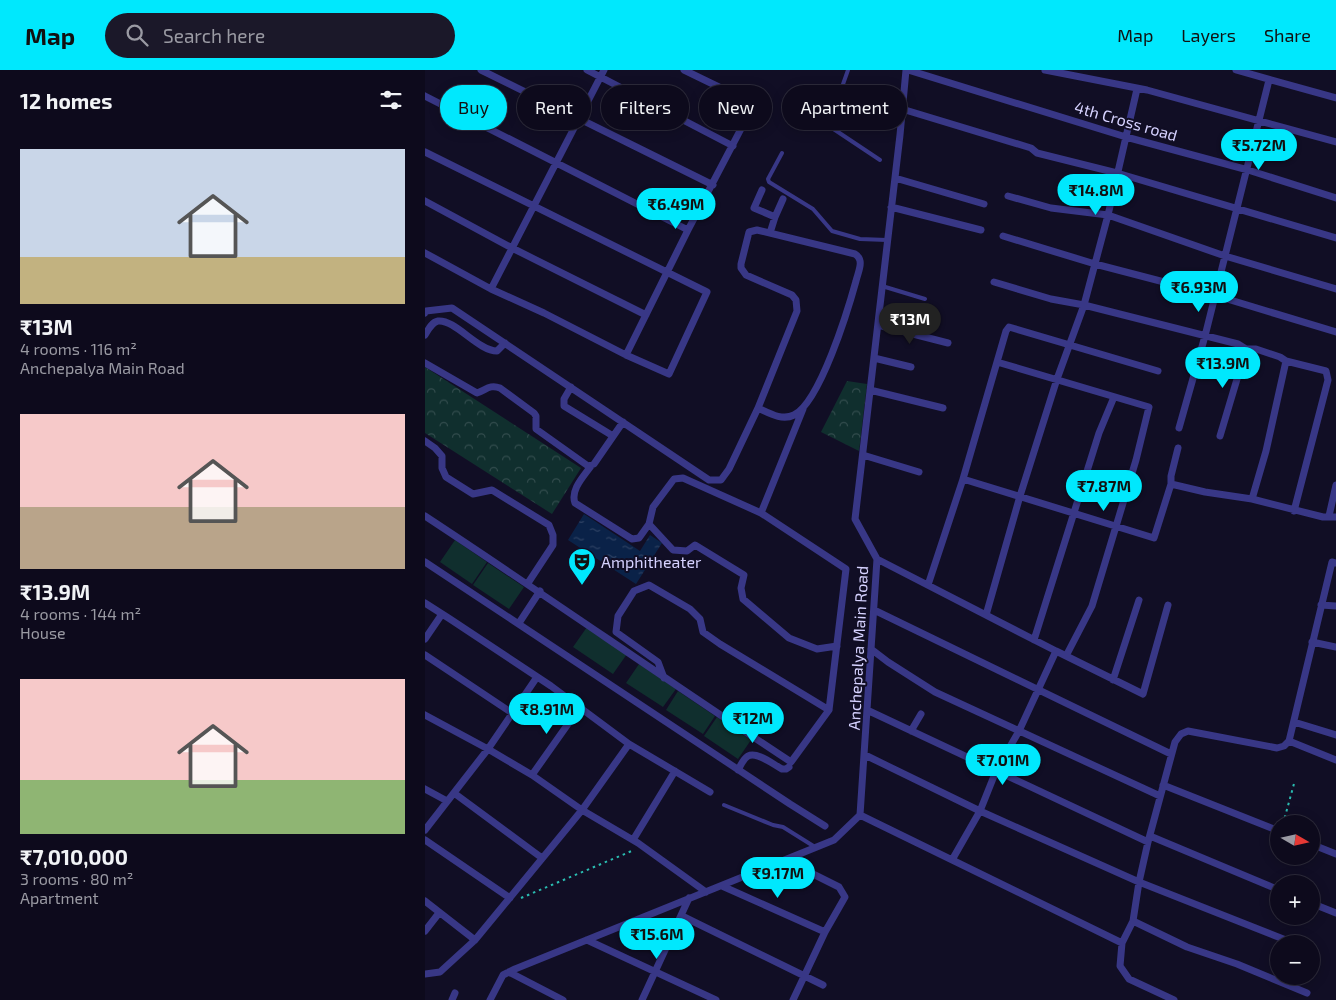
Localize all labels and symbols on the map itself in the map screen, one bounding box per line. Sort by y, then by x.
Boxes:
street label: 4th Cross road [1072,97,1180,144]
pin: ₹5.72M [1218,128,1300,171]
pin: ₹14.8M [1055,174,1137,216]
pin: ₹6.49M [635,188,717,230]
pin: ₹6.93M [1158,270,1240,313]
pin: ₹13M [880,302,940,345]
pin: ₹13.9M [1182,346,1264,389]
pin: ₹7.87M [1063,470,1145,512]
theatre icon: Amphitheater [567,547,597,586]
place label: Amphitheater [601,552,702,571]
street label: Anchepalya Main Road [844,565,871,731]
pin: ₹8.91M [506,692,588,735]
pin: ₹12M [723,702,783,744]
pin: ₹7.01M [962,744,1044,786]
north arrow [1270,815,1320,865]
pin: ₹9.17M [737,856,819,899]
pin: ₹15.6M [616,918,698,960]

